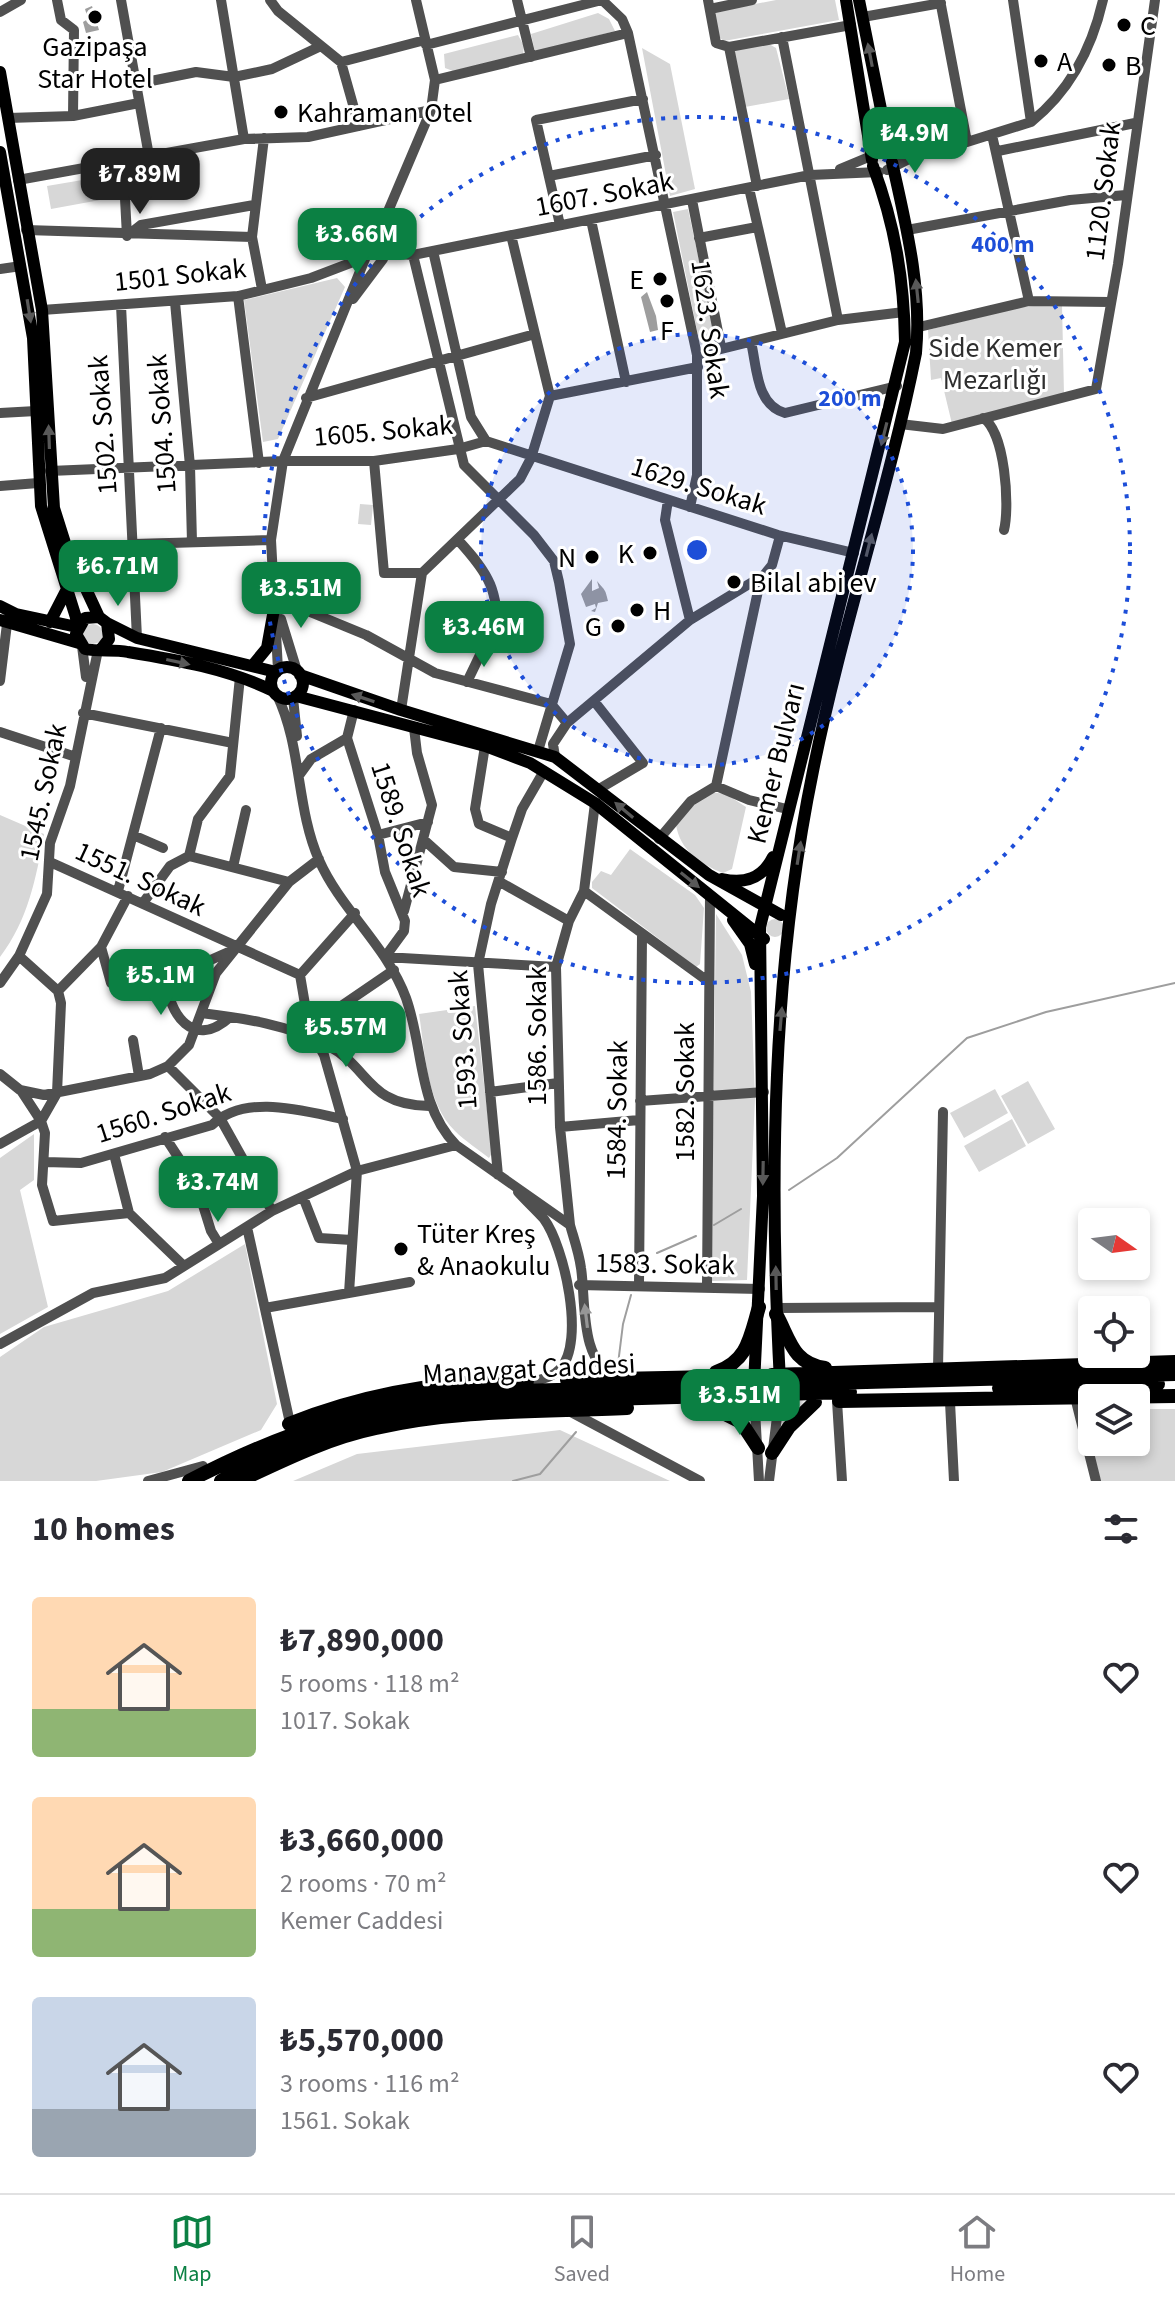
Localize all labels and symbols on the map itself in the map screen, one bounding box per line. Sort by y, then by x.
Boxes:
place label: C [1140,6,1156,46]
marker: Gazipaşa Star Hotel [86,8,104,26]
marker: C [1115,16,1133,34]
place label: Gazipaşa Star Hotel [37,27,153,99]
one-way arrow [863,42,875,67]
place label: A [1057,42,1073,82]
place label: B [1125,46,1141,86]
marker: A [1032,52,1050,70]
marker: B [1100,56,1118,74]
place label: Kahraman Otel [297,93,473,133]
marker: Kahraman Otel [272,103,290,121]
pin: ₺4.9M [859,107,971,175]
street label: 1120. Sokak [1075,119,1131,263]
pin: ₺7.89M [75,148,205,216]
street label: 1607. Sokak [532,161,677,227]
pin: ₺3.66M [292,208,422,276]
text: 400 m [971,227,1035,262]
street label: 1501 Sokak [112,248,248,302]
street label: 1623. Sokak [680,257,740,401]
place label: E [629,260,644,300]
marker: E [651,270,669,288]
one-way arrow [910,278,923,303]
marker: F [658,292,676,310]
one-way arrow [23,299,36,324]
place label: F [660,311,674,351]
park label: Side Kemer Mezarlığı [928,328,1062,400]
street label: 1504. Sokak [137,353,187,495]
street label: 1502. Sokak [78,354,128,496]
text: 200 m [818,381,882,416]
street label: 1605. Sokak [312,405,455,457]
one-way arrow [878,421,890,446]
one-way arrow [42,424,55,449]
street label: 1629. Sokak [626,446,772,526]
one-way arrow [863,533,875,558]
place label: K [618,534,635,574]
centre of rings [683,536,711,564]
place label: N [558,538,576,578]
pin: ₺6.71M [53,540,183,608]
marker: K [641,544,659,562]
marker: N [583,548,601,566]
pin: ₺3.51M [236,562,366,630]
place label: Bilal abi ev [750,563,877,603]
marker: Bilal abi ev [725,573,743,591]
place label: H [653,591,671,631]
pin: ₺3.46M [419,601,549,669]
marker: H [628,601,646,619]
place label: G [585,607,602,647]
marker: G [609,617,627,635]
one-way arrow [166,656,191,668]
street label: Kemer Bulvarı [737,679,815,848]
one-way arrow [350,691,374,704]
street label: 1545. Sokak [9,719,77,865]
street label: 1589. Sokak [360,757,442,902]
one-way arrow [614,802,634,819]
street label: 1551. Sokak [69,831,213,927]
one-way arrow [793,840,806,865]
one-way arrow [680,871,700,888]
pin: ₺5.1M [105,949,217,1017]
street label: 1586. Sokak [517,966,557,1106]
street label: 1593. Sokak [438,969,488,1111]
pin: ₺5.57M [281,1001,411,1069]
one-way arrow [774,1006,787,1031]
street label: 1582. Sokak [665,1022,705,1162]
street label: 1584. Sokak [596,1040,638,1180]
street label: 1560. Sokak [91,1072,236,1154]
pin: ₺3.74M [153,1156,283,1224]
one-way arrow [757,1161,769,1186]
north arrow [1078,1208,1150,1280]
place label: Tüter Kreş & Anaokulu [417,1214,551,1286]
marker: Tüter Kreş & Anaokulu [392,1240,410,1258]
street label: 1583. Sokak [595,1243,735,1285]
one-way arrow [769,1265,782,1290]
one-way arrow [580,1303,593,1328]
street label: Manavgat Caddesi [422,1343,637,1395]
pin: ₺3.51M [675,1369,805,1437]

